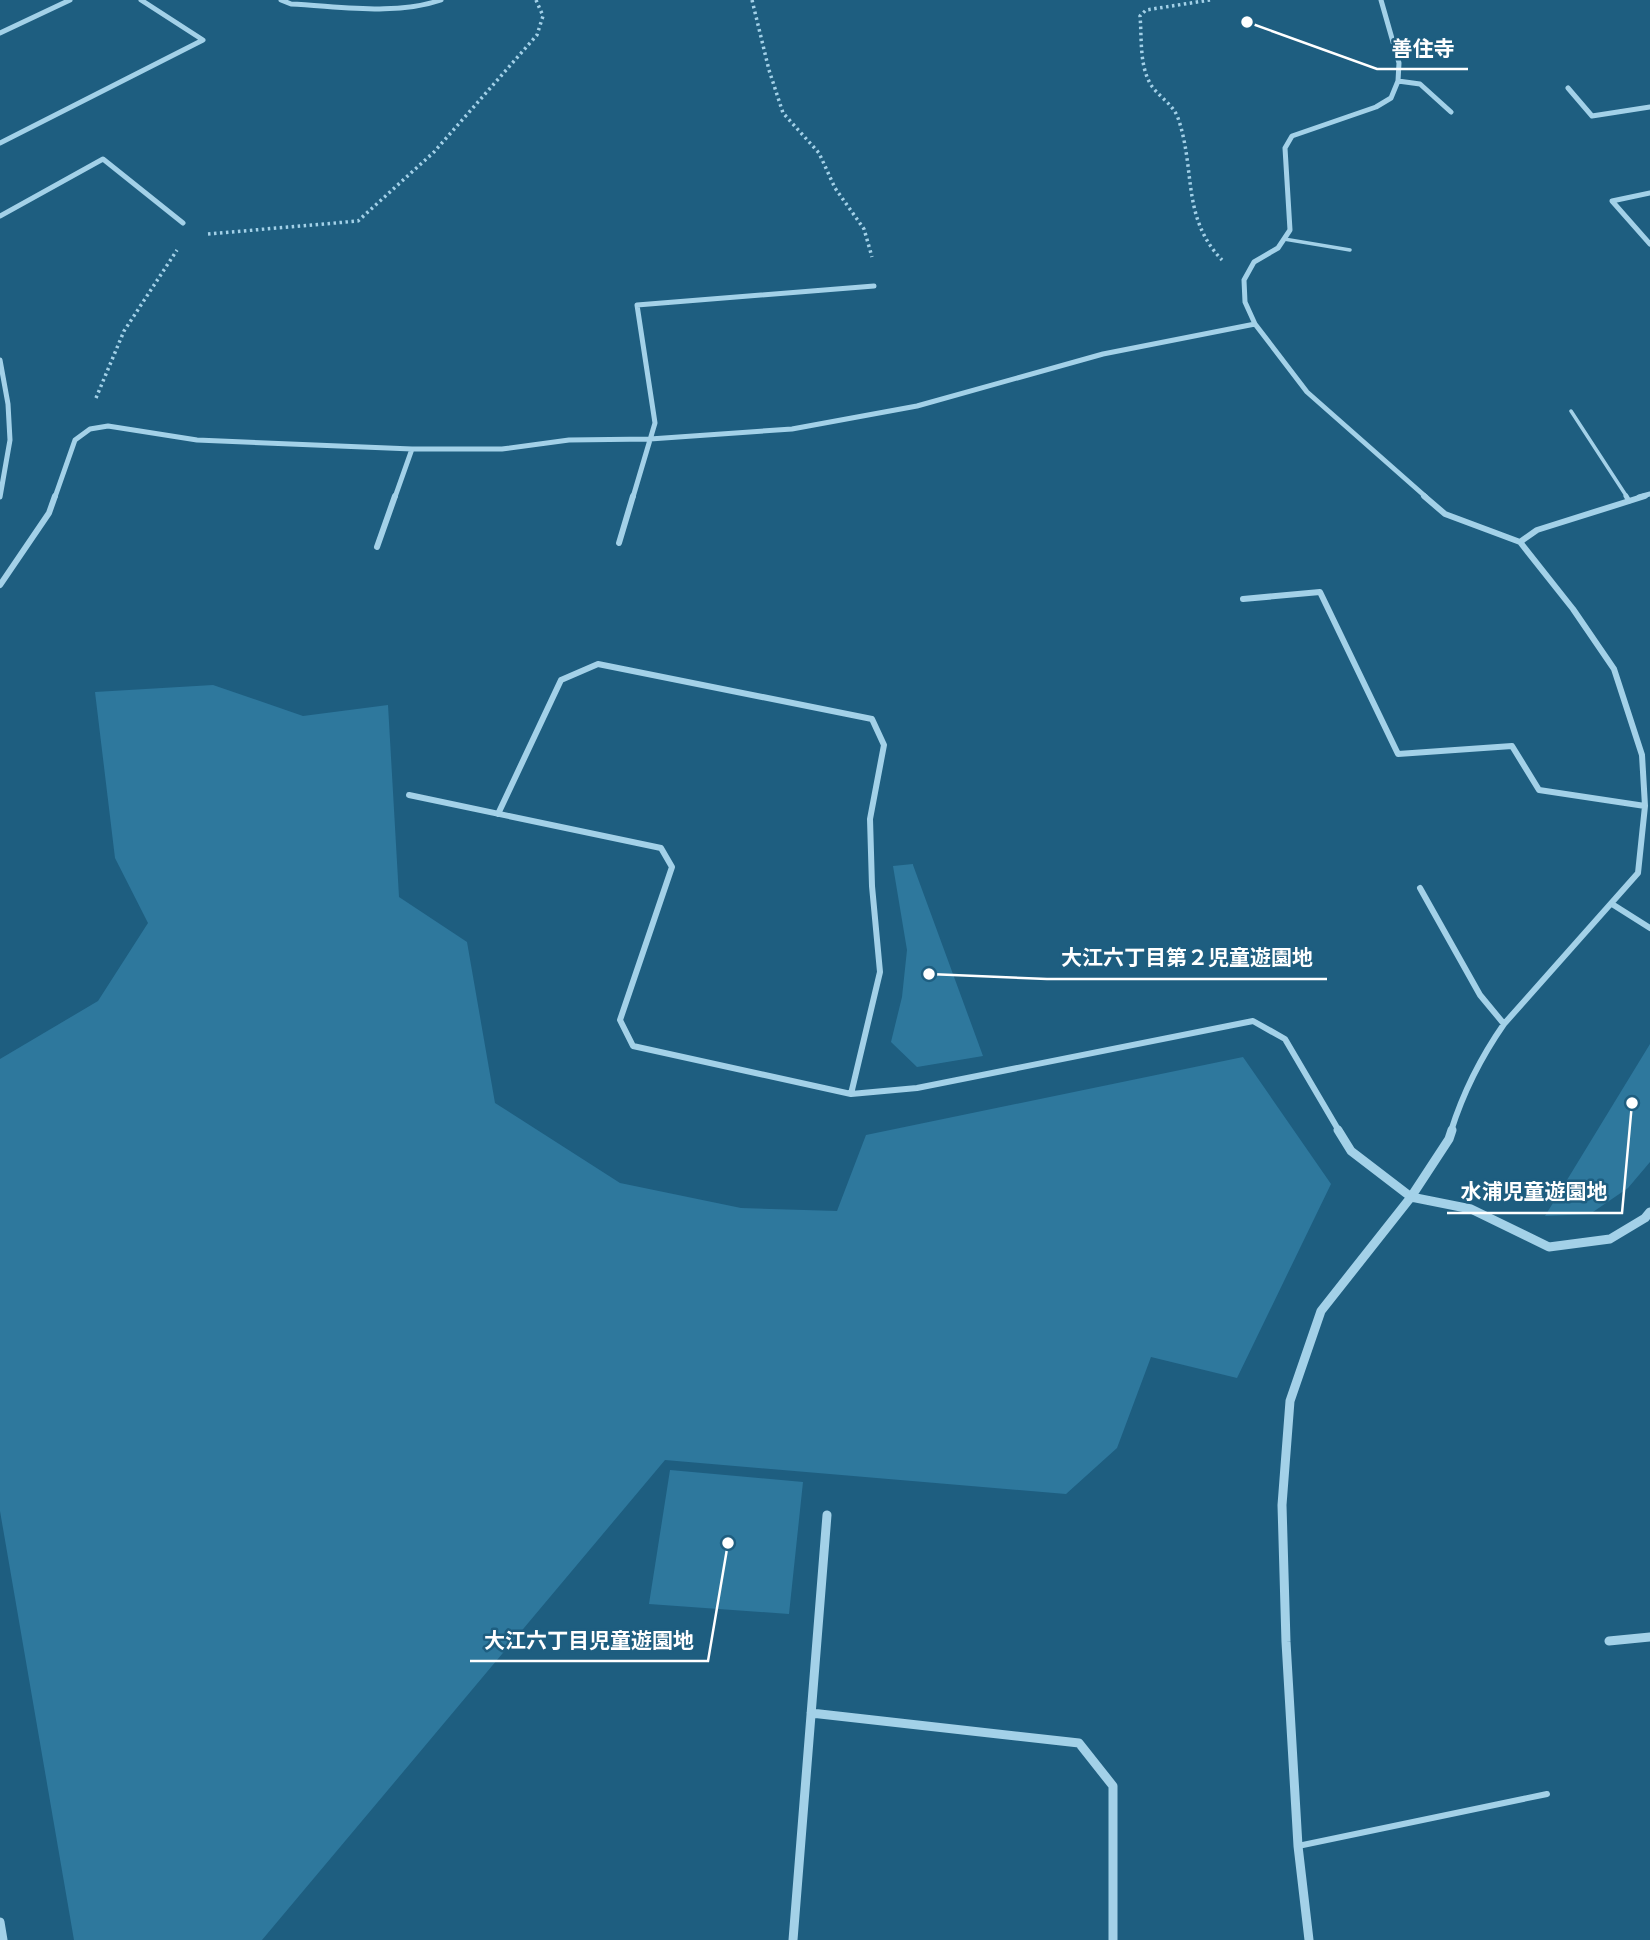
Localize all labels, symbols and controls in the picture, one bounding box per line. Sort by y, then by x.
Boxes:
callout: 善住寺 [1377,27,1468,69]
text: 善住寺 [1392,35,1455,62]
callout: 大江六丁目第２児童遊園地 [1047,937,1327,979]
text: 大江六丁目第２児童遊園地 [1061,944,1313,971]
callout: 水浦児童遊園地 [1447,1171,1622,1213]
text: 水浦児童遊園地 [1461,1178,1608,1205]
callout: 大江六丁目児童遊園地 [470,1619,708,1661]
text: 大江六丁目児童遊園地 [484,1627,694,1654]

